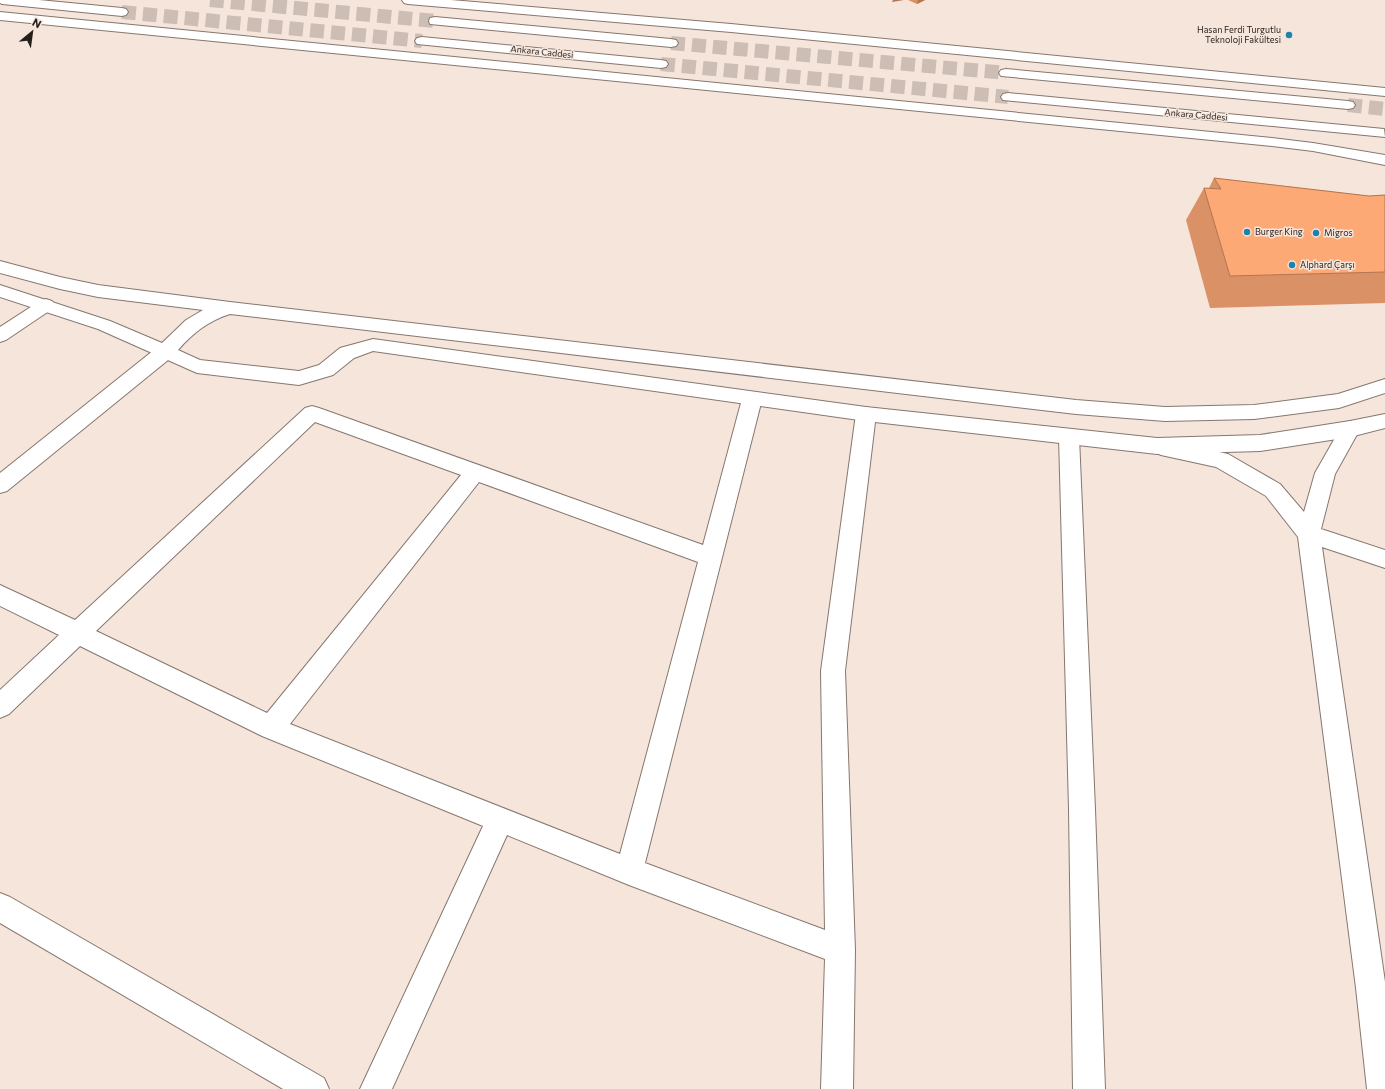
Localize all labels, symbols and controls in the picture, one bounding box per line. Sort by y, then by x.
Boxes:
north arrow [12,12,52,52]
text: N [30,15,44,31]
place label: Hasan Ferdi Turgutlu Teknoloji Fakültesi [1197,24,1281,45]
marker: Hasan Ferdi Turgutlu Teknoloji Fakültesi [1284,30,1294,40]
street label: Ankara Caddesi [510,43,574,60]
street label: Ankara Caddesi [1164,106,1228,123]
place label: Burger King [1255,226,1303,237]
marker: Burger King [1242,227,1252,237]
place label: Migros [1324,227,1353,238]
marker: Migros [1311,228,1321,238]
place label: Alphard Çarşı [1300,259,1355,270]
marker: Alphard Çarşı [1287,260,1297,270]

